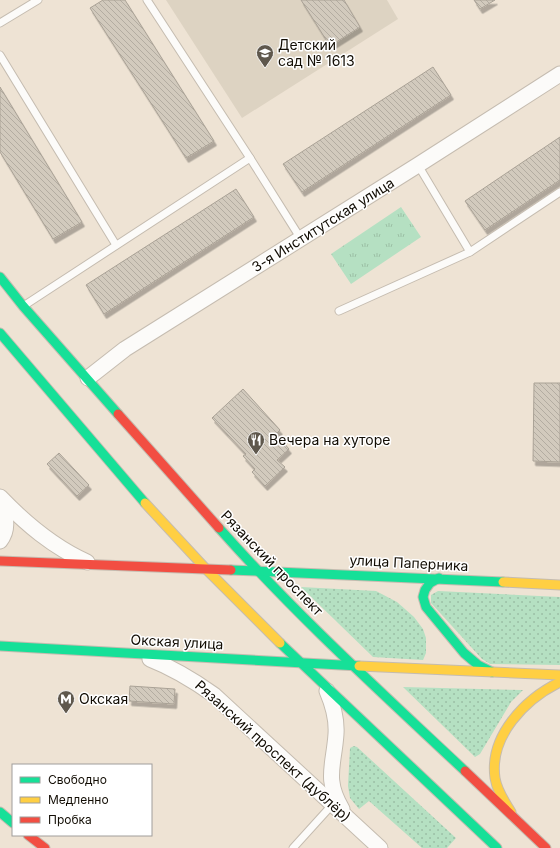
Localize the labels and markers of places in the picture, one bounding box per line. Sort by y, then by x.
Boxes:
place label: Детский сад № 1613 [278,36,355,69]
school or university icon: Детский сад № 1613 [255,43,275,68]
restaurant icon: Вечера на хуторе [246,430,266,455]
place label: Вечера на хуторе [269,431,390,448]
metro station icon: Окская [56,689,76,714]
place label: Окская [79,690,128,707]

